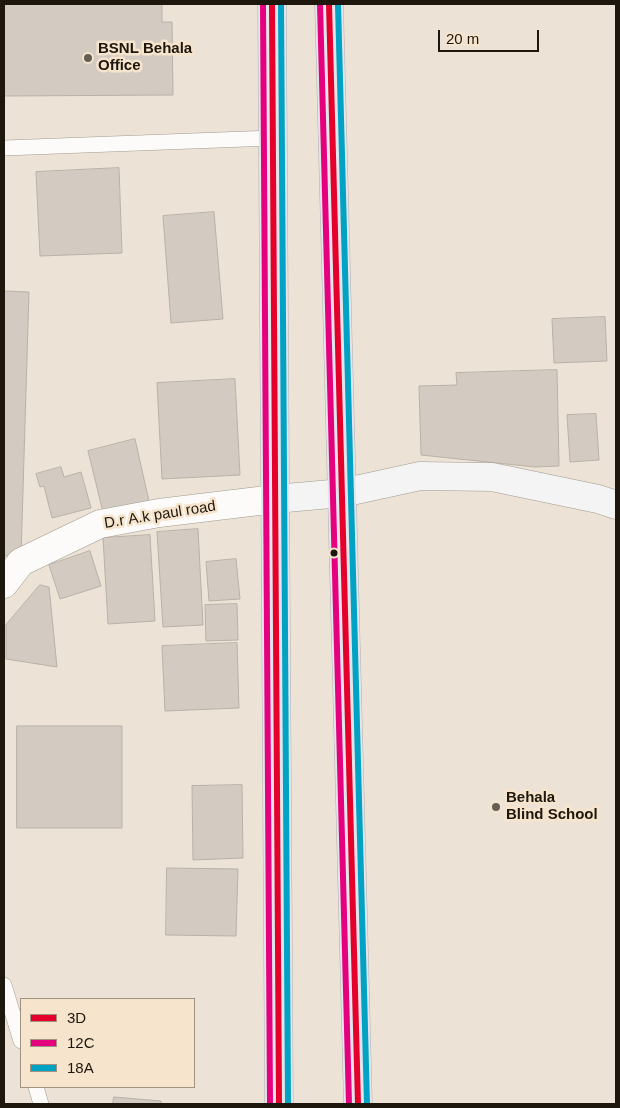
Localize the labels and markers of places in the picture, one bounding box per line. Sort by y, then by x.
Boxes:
place label: BSNL Behala Office [98,40,192,75]
marker: BSNL Behala Office [82,52,94,64]
unlabelled marker [329,548,339,558]
place label: Behala Blind School [506,789,598,824]
marker: Behala Blind School [490,801,502,813]

